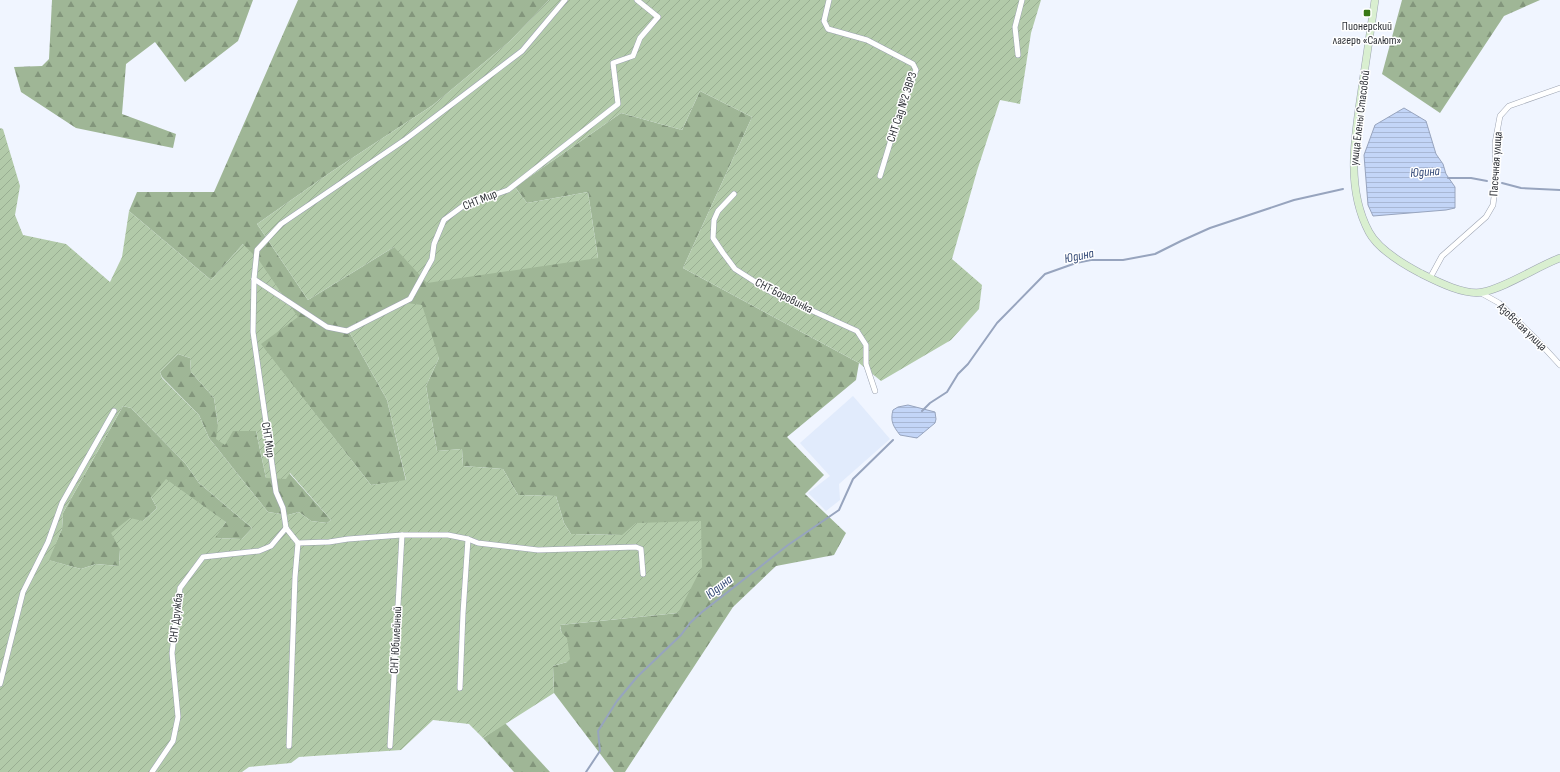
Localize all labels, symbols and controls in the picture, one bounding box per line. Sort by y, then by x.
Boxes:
marker: Пионерский лагерь «Салют» [1362,8,1372,18]
place label: Пионерский лагерь «Салют» [1333,19,1401,48]
street label: улица Елены Стасовой [1347,69,1373,167]
street label: СНТ Сад №2 ЭВРЗ [884,70,920,144]
street label: Пасечная улица [1486,131,1506,197]
water label: Юдина [1410,163,1441,181]
street label: СНТ Мир [461,186,499,214]
water label: Юдина [1063,245,1096,267]
street label: СНТ Боровинка [753,275,816,317]
street label: Азовская улица [1493,299,1550,355]
street label: СНТ Мир [258,421,278,459]
water label: Юдина [702,571,736,602]
street label: СНТ Дружба [166,592,187,644]
street label: СНТ Юбилейный [387,606,405,674]

